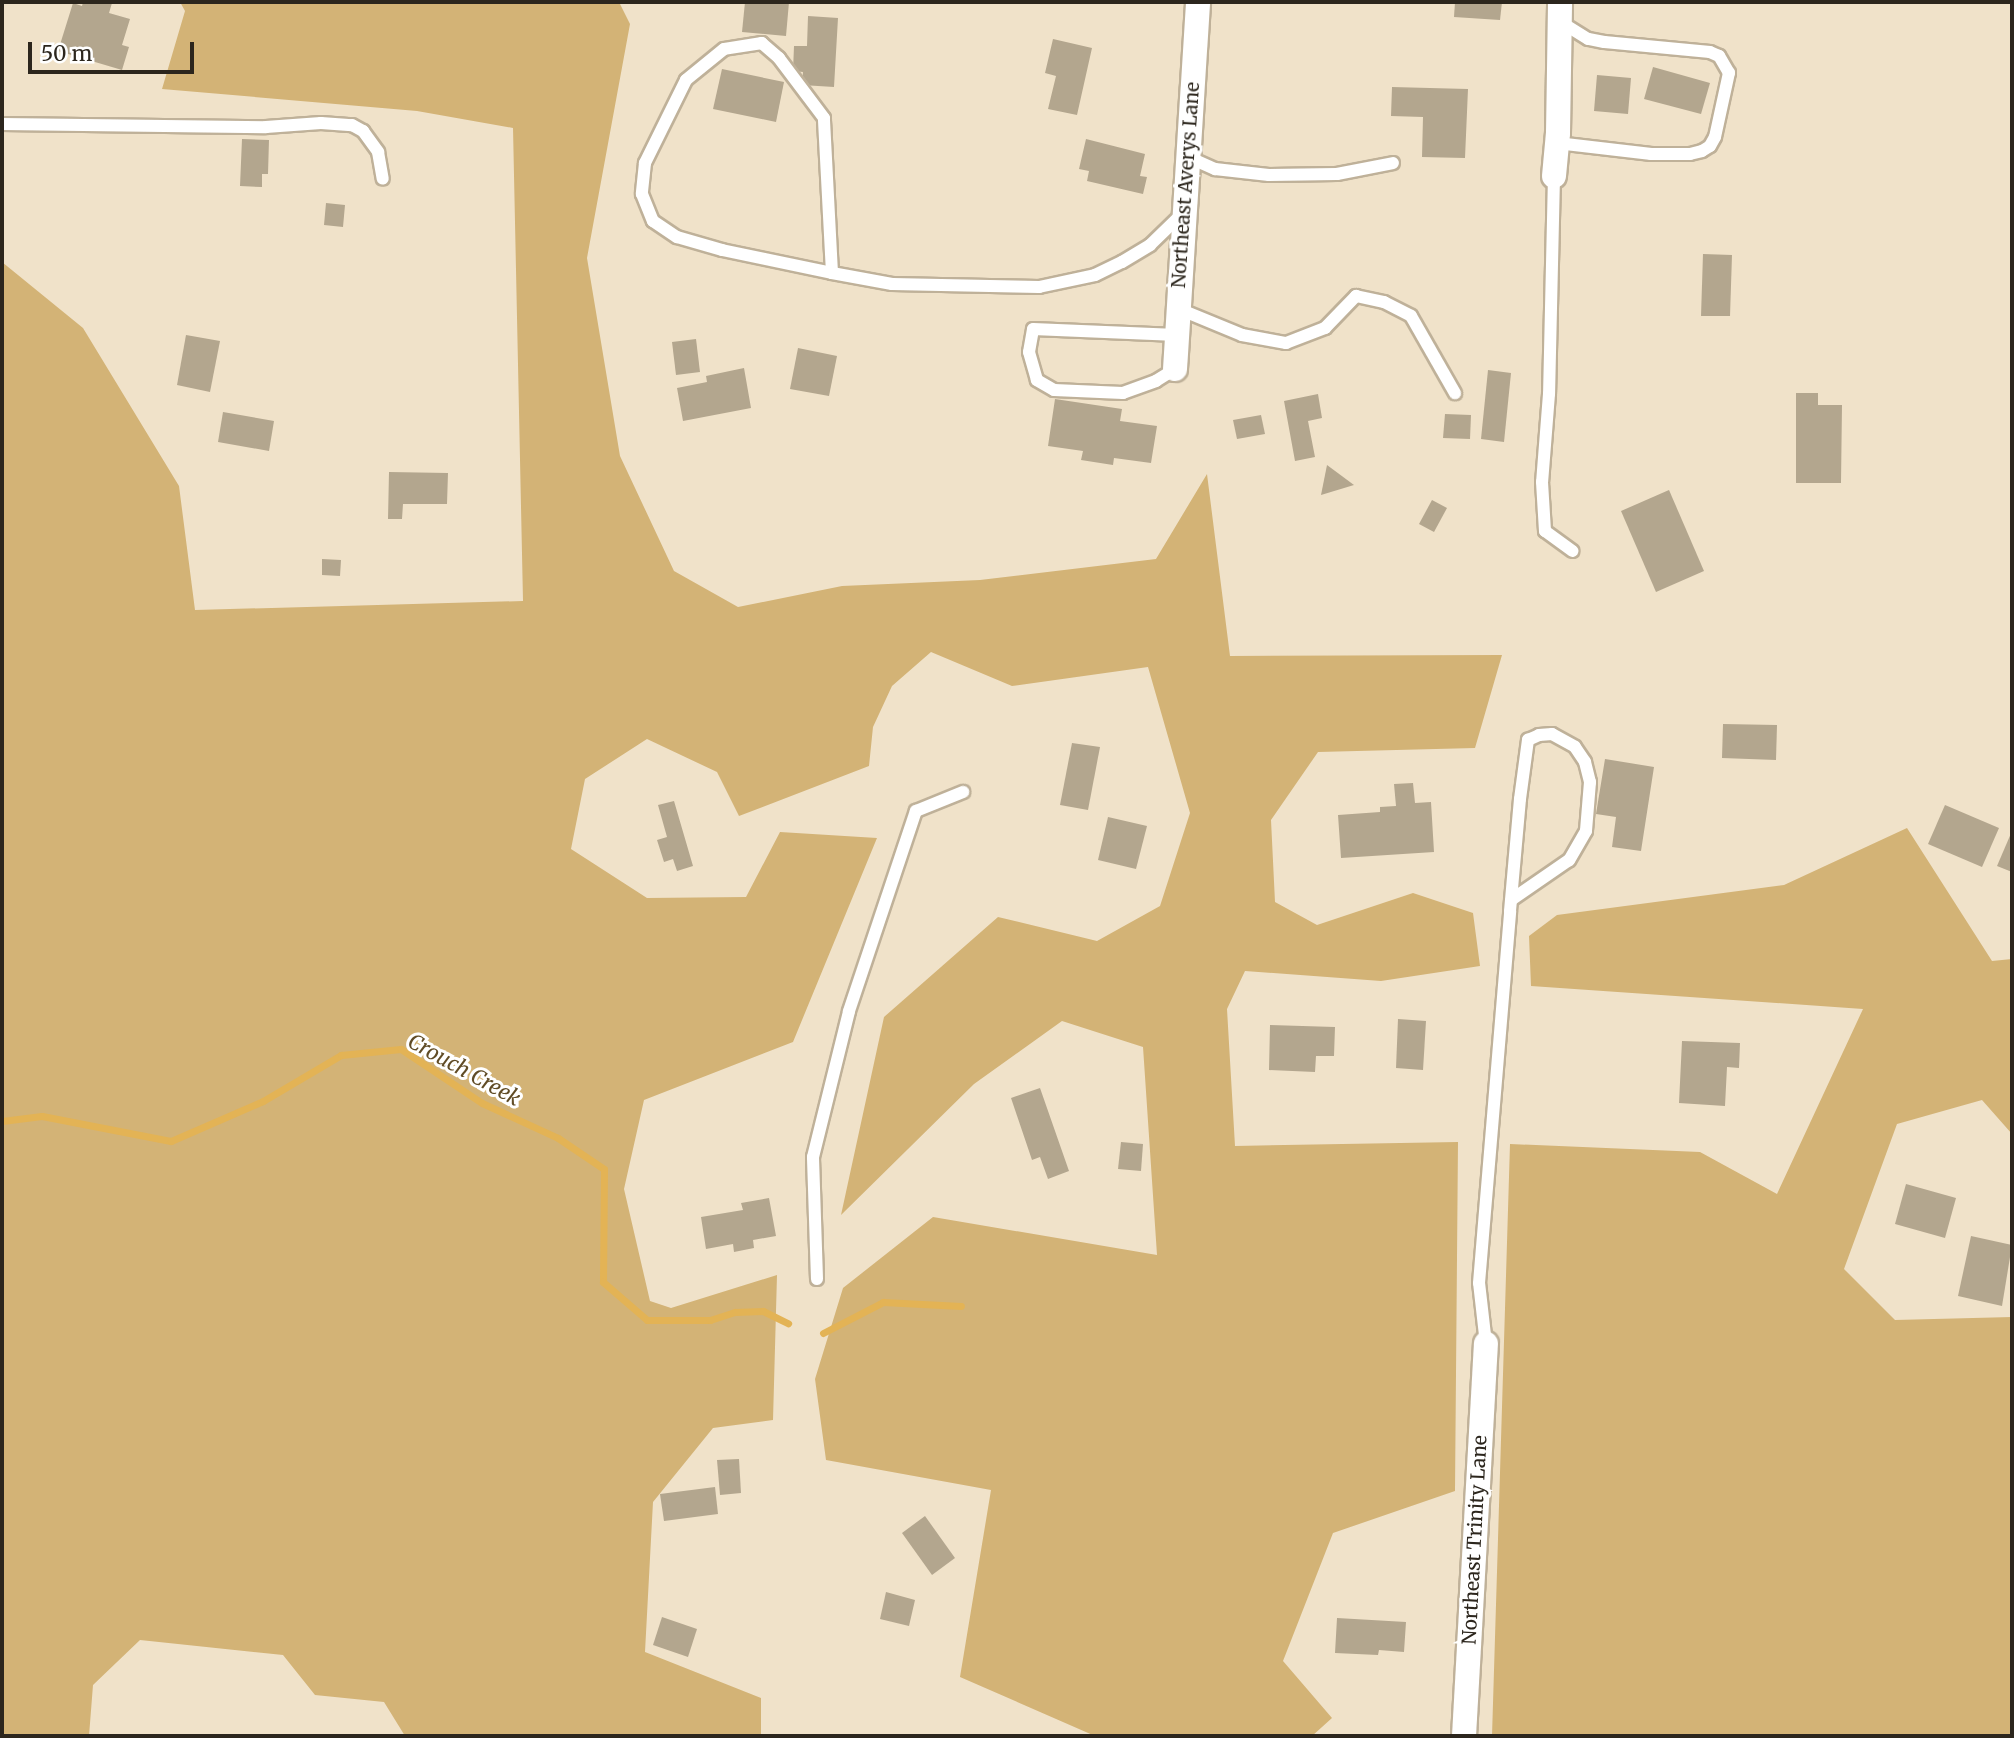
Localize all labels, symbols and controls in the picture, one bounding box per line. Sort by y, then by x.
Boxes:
scale bar [32,28,198,72]
text: 50 m [41,40,92,67]
street label: Northeast Averys Lane [1167,81,1205,289]
water label: Crouch Creek [403,1029,525,1111]
street label: Northeast Trinity Lane [1458,1435,1492,1645]

